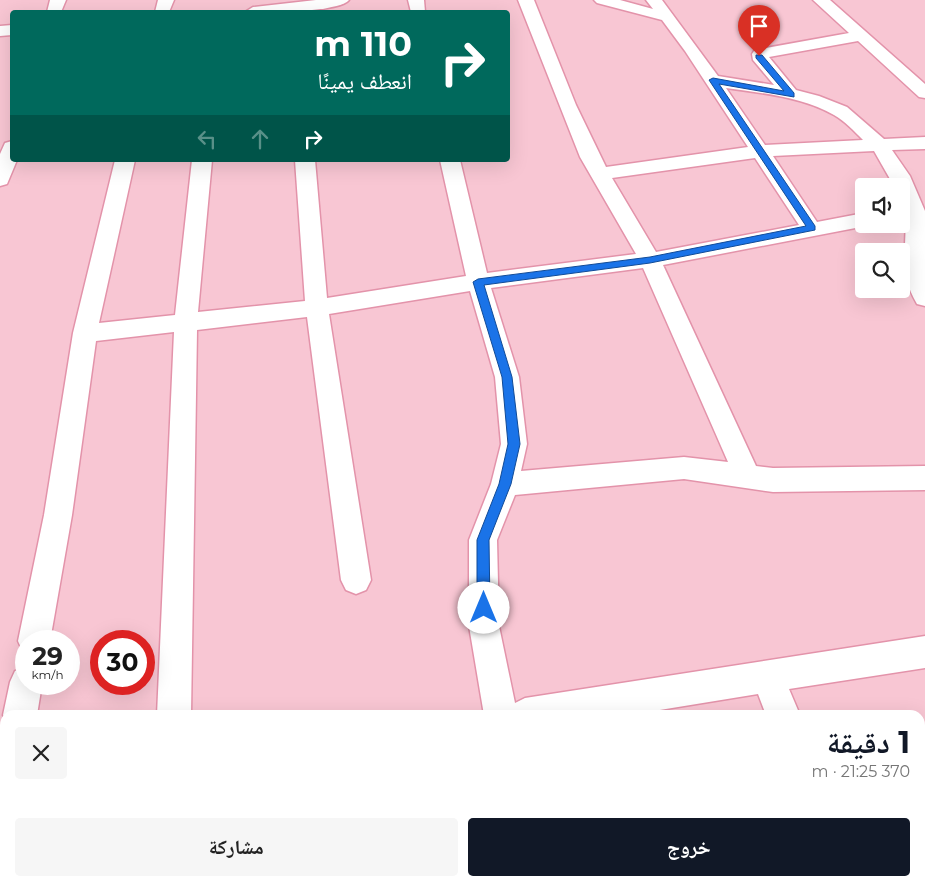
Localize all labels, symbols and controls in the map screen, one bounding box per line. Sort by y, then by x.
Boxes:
pin [738,5,780,56]
icon: arrive [745,12,773,40]
text: 110 m [314,22,412,65]
icon: right [430,30,495,95]
text: انعطف يمينًا [317,68,412,95]
icon: left [193,125,221,153]
icon: ahead [246,125,274,153]
icon: right [299,125,327,153]
map controls [855,178,910,298]
button: sound [855,178,910,233]
button: search [855,243,910,298]
position arrow [457,581,509,633]
speed limit sign: 30 [90,630,155,695]
text: 29 [32,641,63,671]
text: km/h [31,667,64,682]
text: 1 دقيقة [827,724,910,761]
button: close [15,727,67,779]
text: 370 m · 21:25 [811,762,910,781]
button: مشاركة [15,818,458,876]
button: خروج [468,818,910,876]

